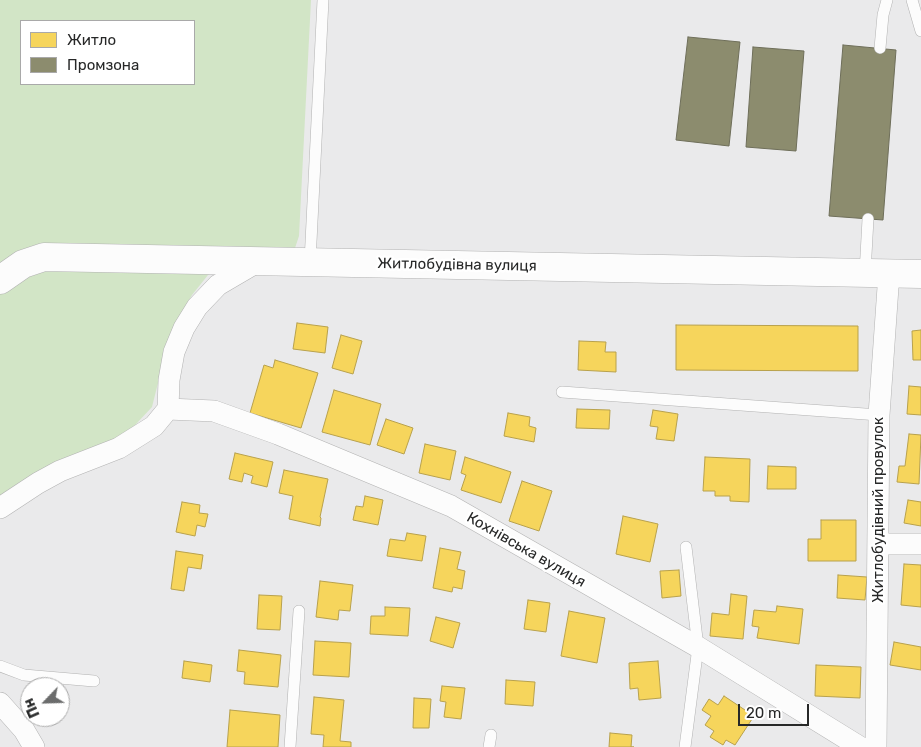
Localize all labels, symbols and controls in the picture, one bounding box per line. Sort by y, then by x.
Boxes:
legend [20,20,195,85]
text: Житло [67,31,116,49]
text: Промзона [67,56,139,74]
street label: Житлобудівна вулиця [377,255,537,275]
street label: Житлобудівний провулок [870,417,888,603]
street label: Кохнівська вулиця [463,509,589,591]
north arrow [20,677,70,727]
scale bar [741,694,812,726]
text: Пн [20,696,43,720]
text: 20 m [746,704,781,722]

